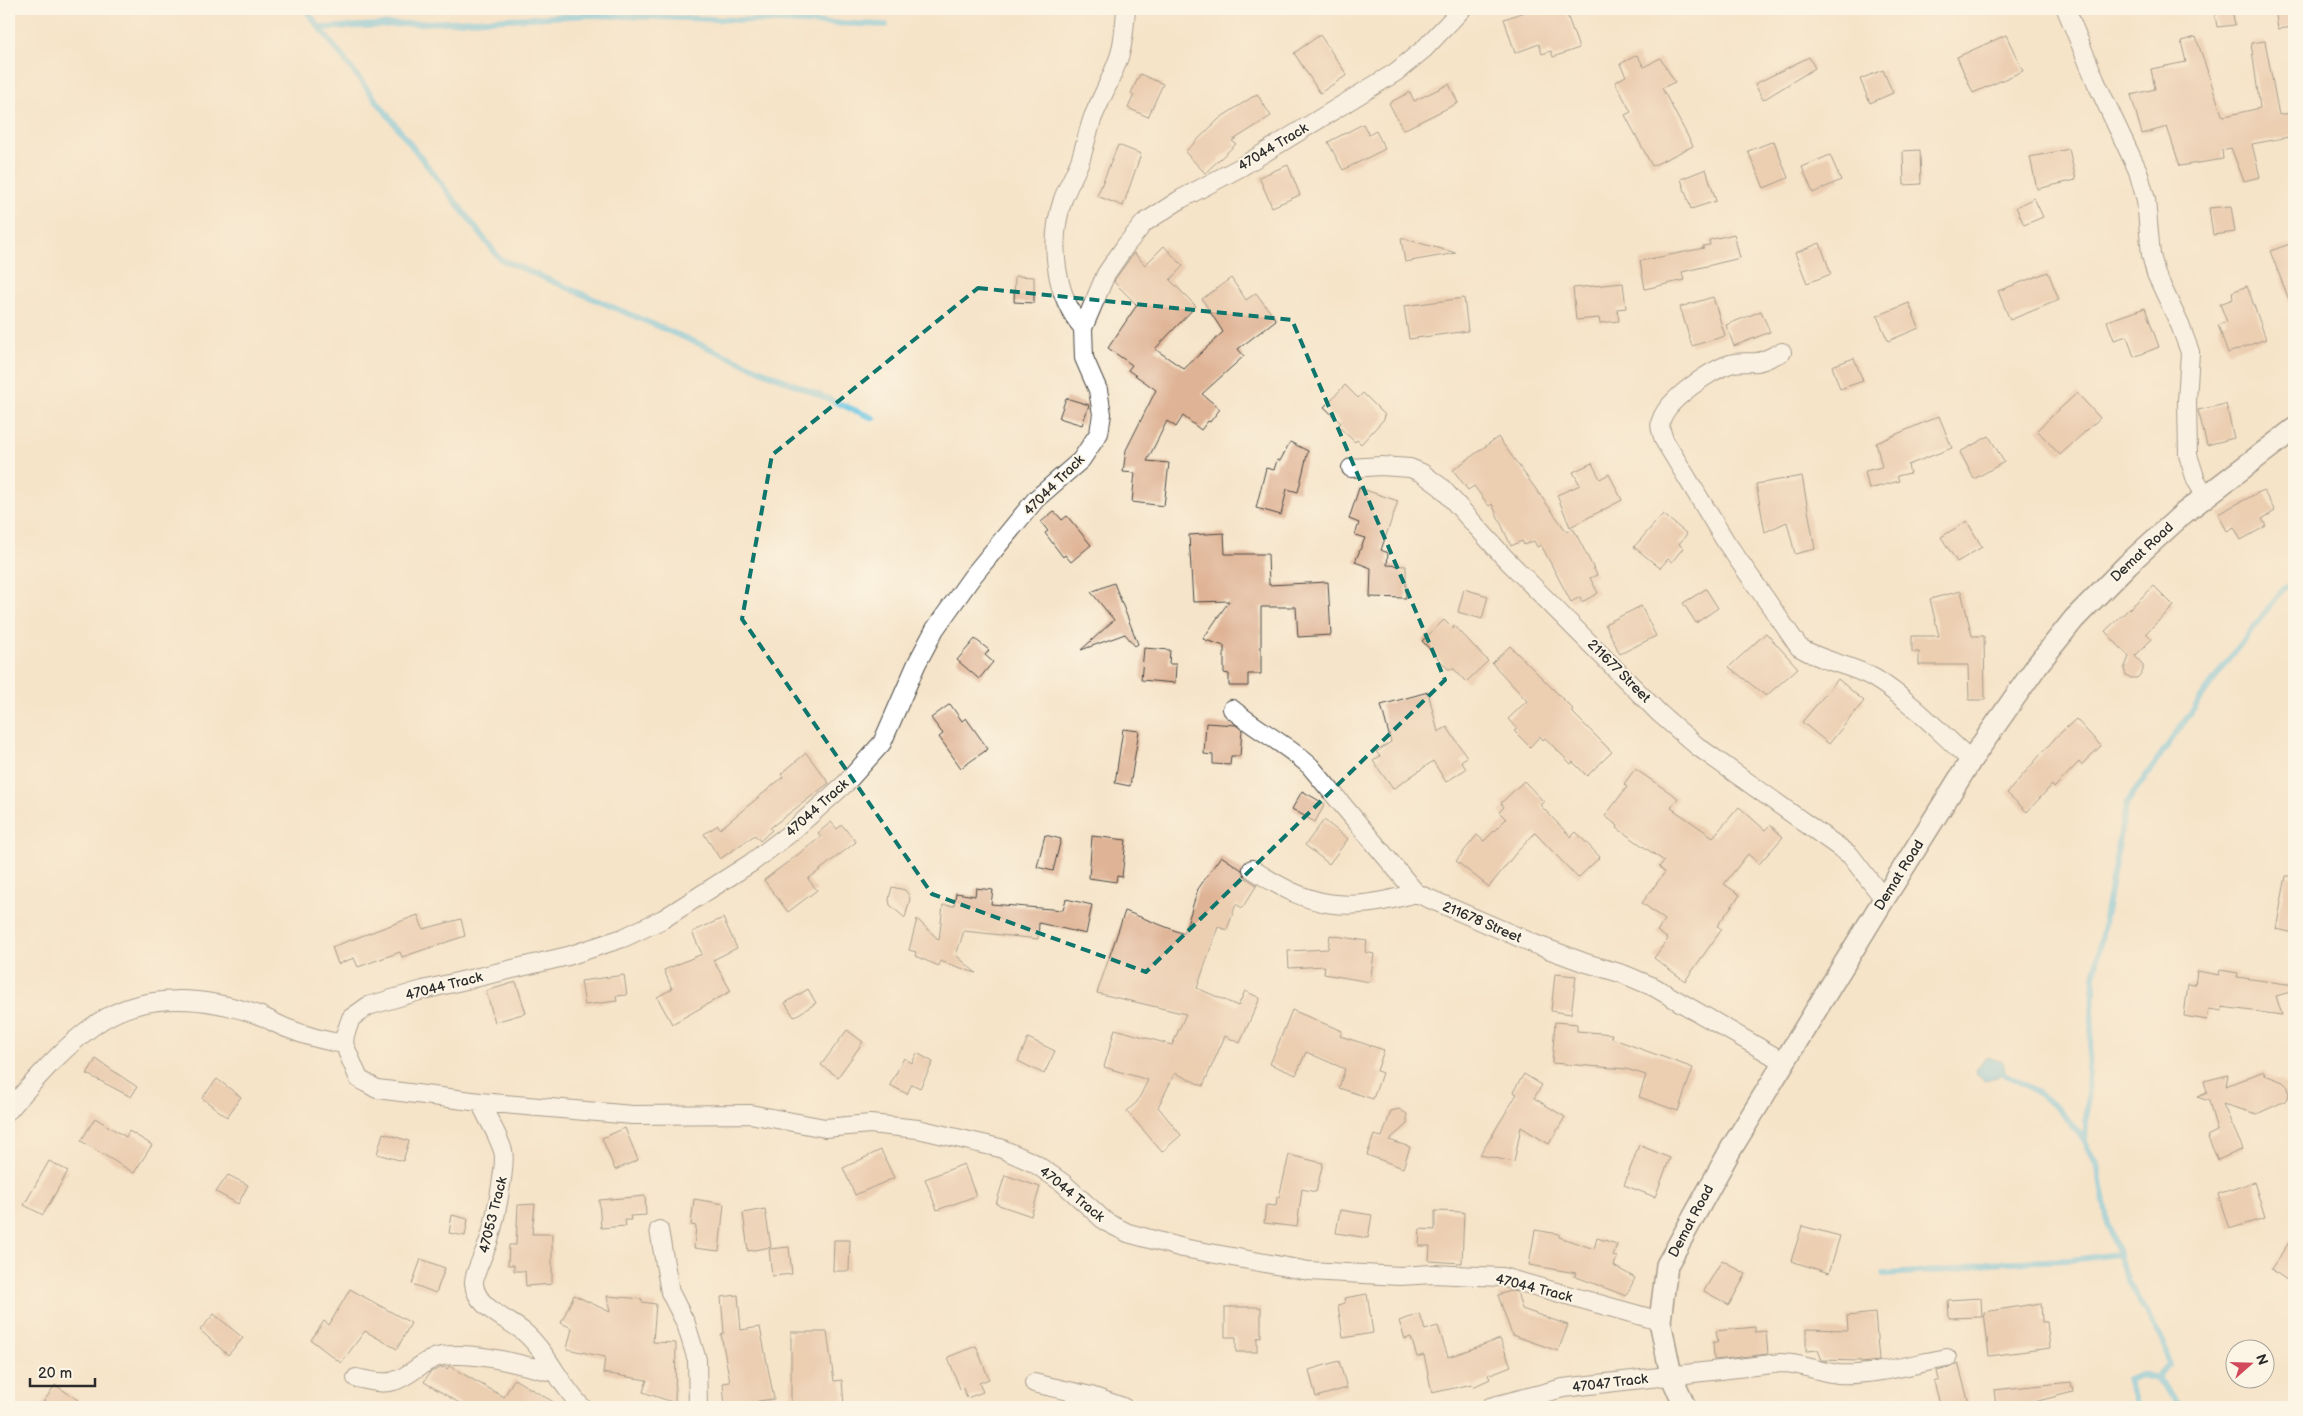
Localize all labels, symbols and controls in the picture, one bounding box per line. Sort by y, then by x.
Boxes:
street label: 47044 Track [1235,119,1311,175]
street label: 47044 Track [1020,451,1088,519]
street label: Demat Road [2107,519,2177,585]
street label: 211677 Street [1584,636,1655,707]
street label: 47044 Track [782,775,852,841]
street label: Demat Road [1871,837,1927,913]
street label: 211678 Street [1440,898,1525,947]
street label: 47044 Track [404,968,484,1004]
street label: 47044 Track [1036,1163,1108,1225]
street label: 47053 Track [475,1175,511,1255]
street label: Demat Road [1665,1182,1717,1260]
street label: 47044 Track [1494,1270,1574,1306]
north arrow [2226,1338,2276,1388]
text: N [2252,1352,2272,1368]
scale bar [30,1356,95,1388]
text: 20 m [38,1364,72,1383]
street label: 47047 Track [1571,1370,1649,1396]

